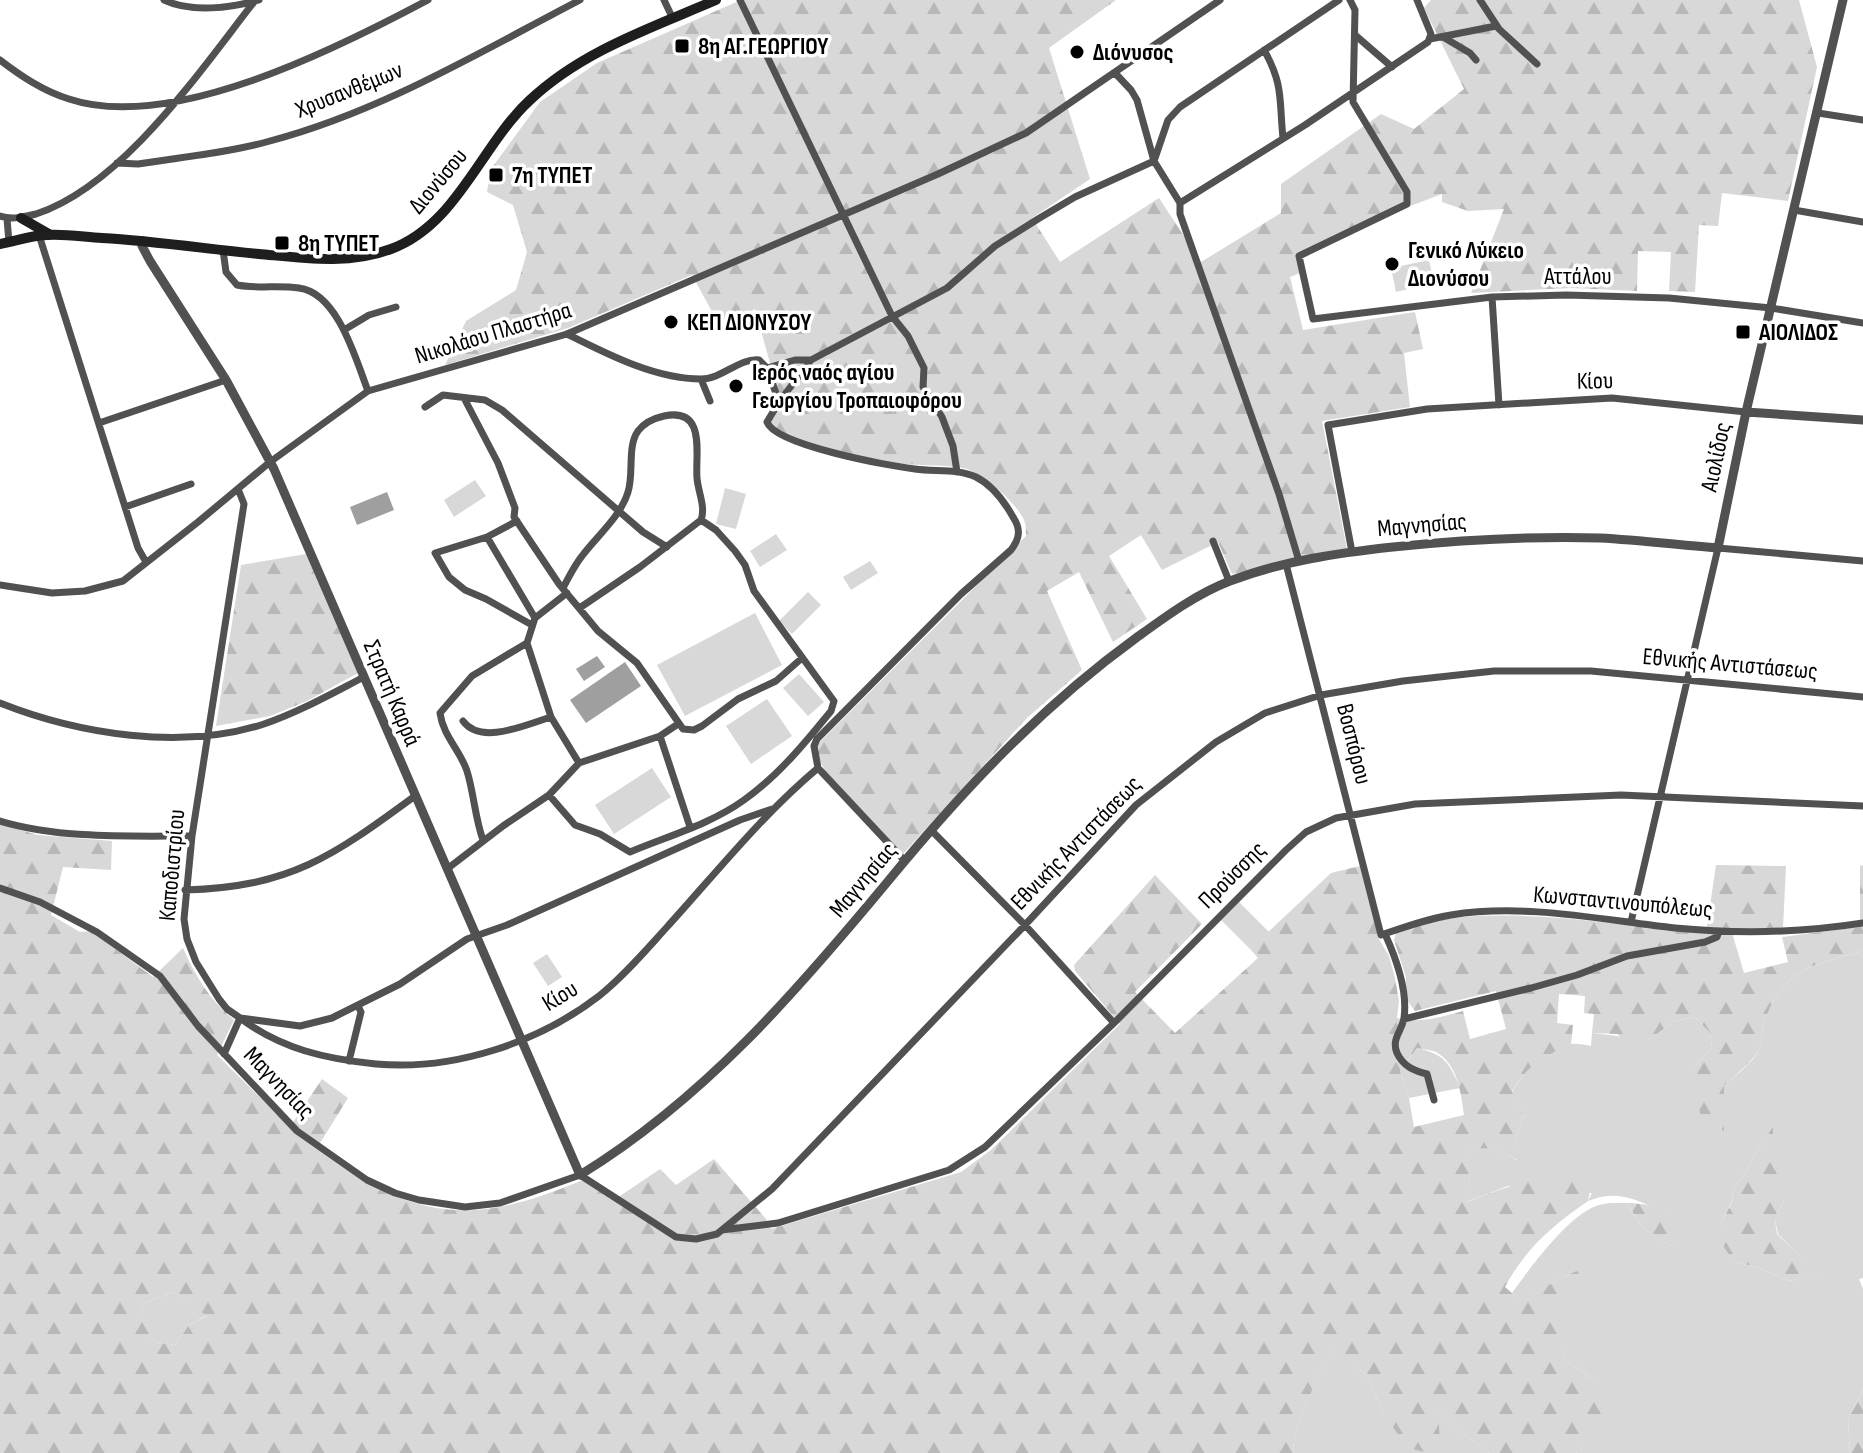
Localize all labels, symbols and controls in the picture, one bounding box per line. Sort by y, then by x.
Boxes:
place label: 8η ΑΓ.ΓΕΩΡΓΙΟΥ [698,32,828,61]
marker: 8η ΑΓ.ΓΕΩΡΓΙΟΥ [673,37,691,55]
place label: Διόνυσος [1093,38,1173,67]
marker: Διόνυσος [1068,43,1086,61]
street label: Χρυσανθέμων [290,55,407,125]
street label: Διονύσου [402,142,474,220]
place label: 7η ΤΥΠΕΤ [512,161,592,190]
marker: 7η ΤΥΠΕΤ [487,166,505,184]
place label: 8η ΤΥΠΕΤ [298,229,379,258]
marker: 8η ΤΥΠΕΤ [273,234,291,252]
place label: Γενικό Λύκειο Διονύσου [1408,236,1524,293]
marker: Γενικό Λύκειο Διονύσου [1383,255,1401,273]
street label: Αττάλου [1543,262,1612,291]
street label: Νικολάου Πλαστήρα [411,295,575,371]
place label: ΚΕΠ ΔΙΟΝΥΣΟΥ [687,308,811,337]
marker: ΚΕΠ ΔΙΟΝΥΣΟΥ [662,313,680,331]
place label: ΑΙΟΛΙΔΟΣ [1758,318,1838,347]
marker: ΑΙΟΛΙΔΟΣ [1734,323,1752,341]
place label: Ιερός ναός αγίου Γεωργίου Τροπαιοφόρου [752,358,962,415]
street label: Κίου [1577,366,1613,396]
marker: Ιερός ναός αγίου Γεωργίου Τροπαιοφόρου [727,377,745,395]
street label: Αιολίδος [1694,420,1737,495]
street label: Μαγνησίας [1376,507,1468,543]
street label: Στρατή Καρρά [357,636,427,750]
street label: Εθνικής Αντιστάσεως [1641,642,1819,686]
street label: Βοσπόρου [1330,701,1378,787]
street label: Εθνικής Αντιστάσεως [1005,770,1147,916]
street label: Καποδιστρίου [153,808,191,922]
street label: Προύσσης [1192,835,1272,915]
street label: Μαγνησίας [823,836,903,924]
street label: Κωνσταντινουπόλεως [1532,880,1714,924]
street label: Κίου [537,974,583,1018]
street label: Μαγνησίας [237,1041,321,1125]

